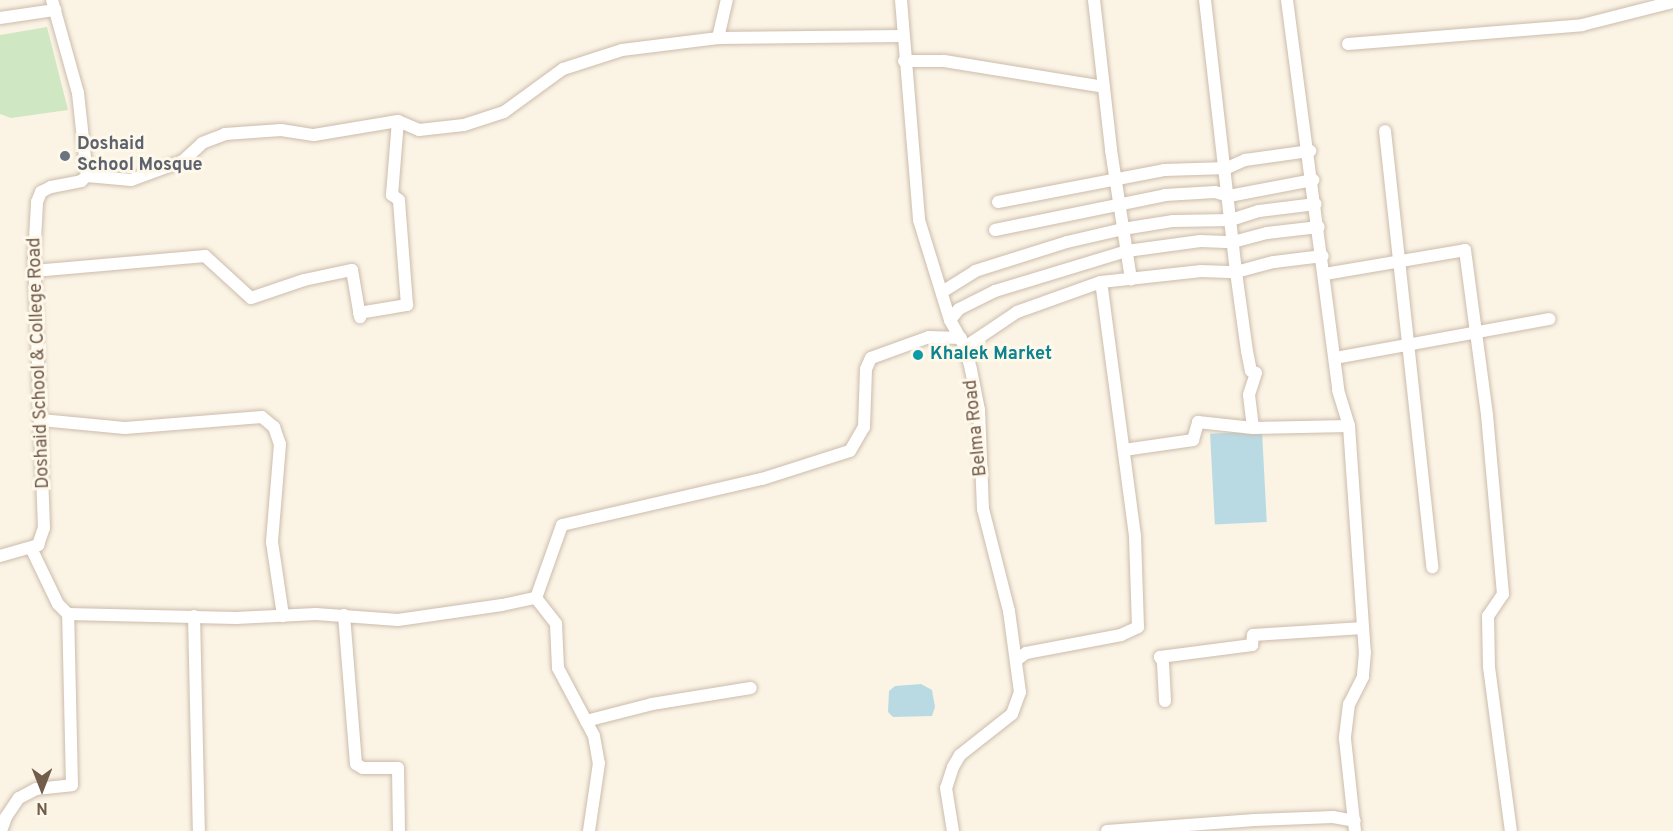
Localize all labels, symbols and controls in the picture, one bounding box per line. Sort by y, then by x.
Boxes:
place label: Doshaid School Mosque [77,135,203,178]
marker: Doshaid School Mosque [58,149,72,163]
street label: Doshaid School & College Road [25,237,55,489]
place label: Khalek Market [930,344,1052,366]
marker: Khalek Market [911,348,925,362]
street label: Belma Road [961,379,993,477]
north arrow [12,759,72,819]
text: N [36,797,48,817]

